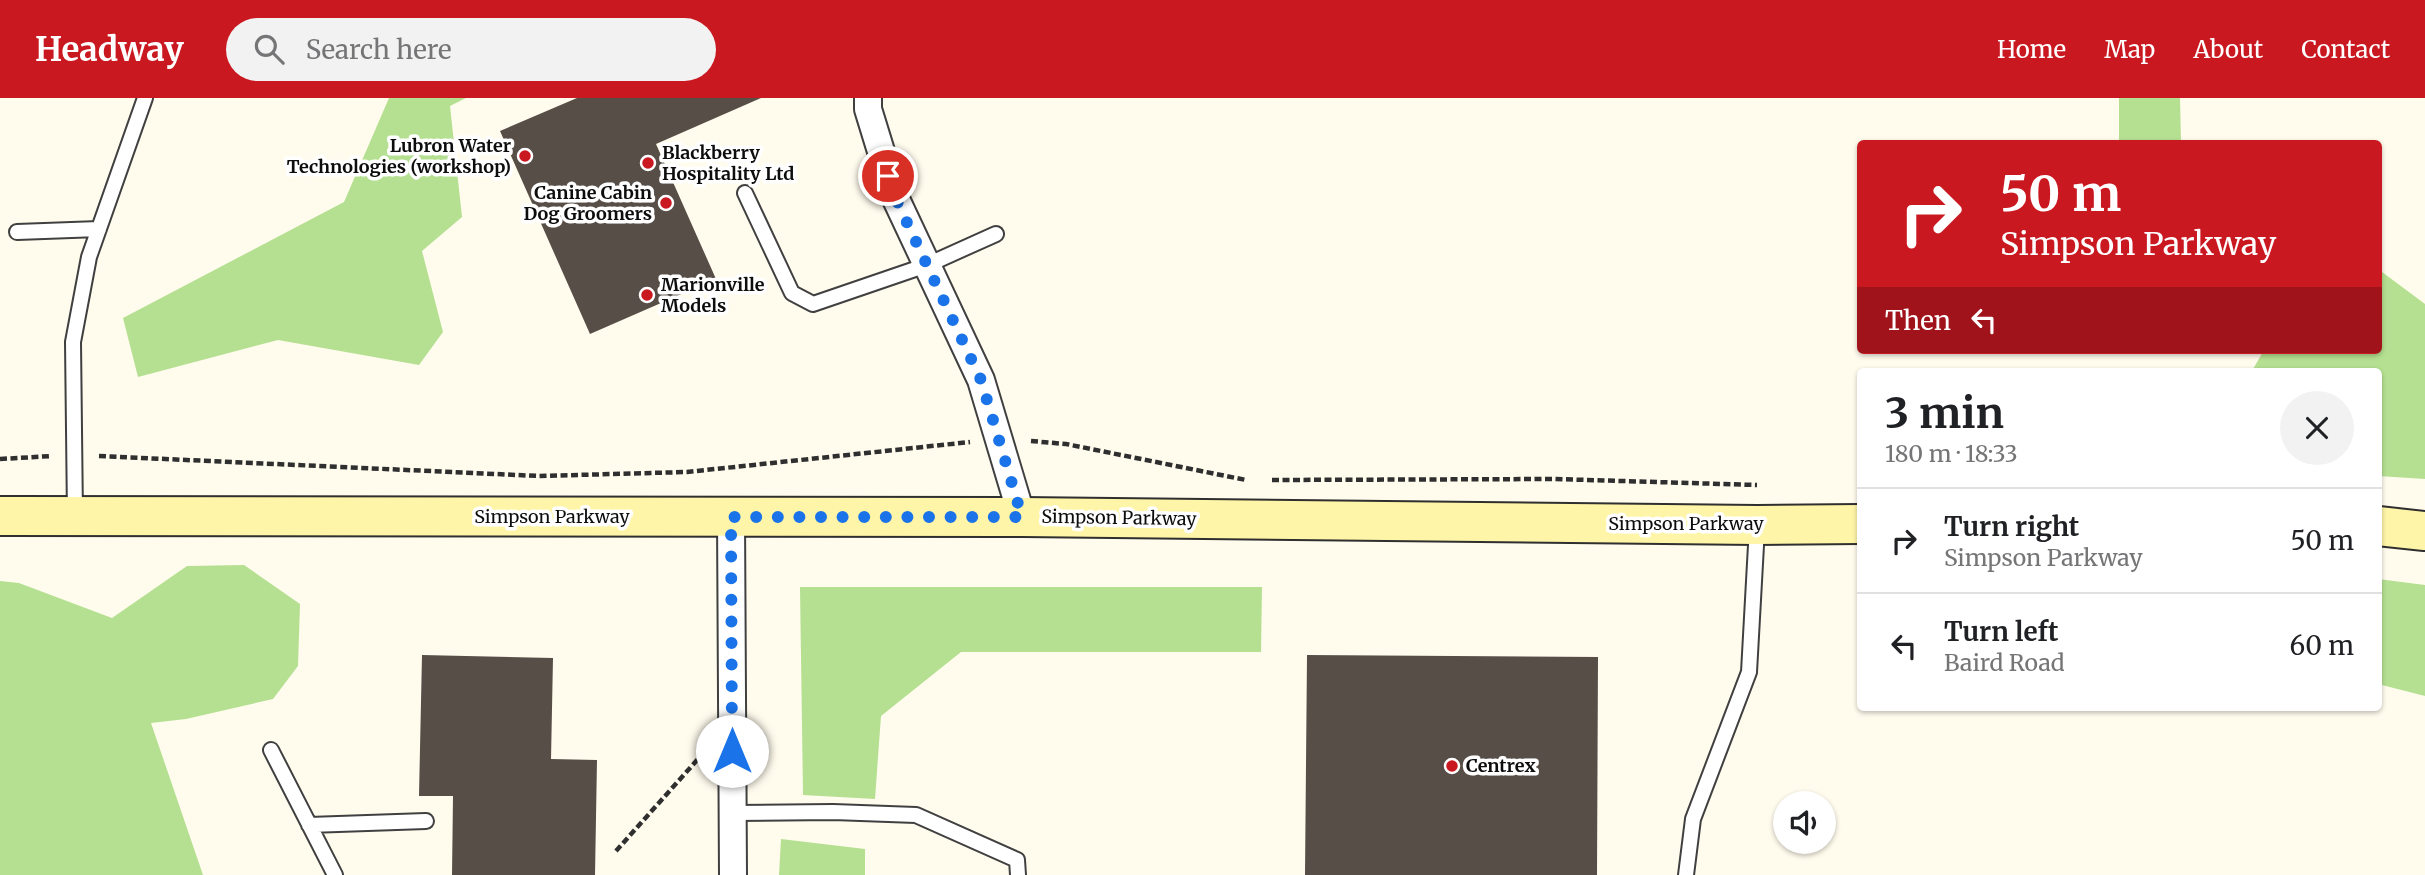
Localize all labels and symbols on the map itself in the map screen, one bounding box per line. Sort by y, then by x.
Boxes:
place label: Lubron Water Technologies (workshop) [287,134,511,178]
place label: Blackberry Hospitality Ltd [662,141,794,185]
pin [858,146,918,206]
marker: Lubron Water Technologies (workshop) [517,148,533,164]
marker: Blackberry Hospitality Ltd [640,155,656,171]
place label: Canine Cabin Dog Groomers [524,181,652,225]
marker: Canine Cabin Dog Groomers [658,195,674,211]
place label: Marionville Models [661,273,765,317]
marker: Marionville Models [639,287,655,303]
street label: Simpson Parkway [474,505,630,528]
street label: Simpson Parkway [1041,505,1197,530]
street label: Simpson Parkway [1608,512,1764,535]
position arrow [695,714,769,788]
place label: Centrex [1466,754,1536,777]
marker: Centrex [1444,758,1460,774]

